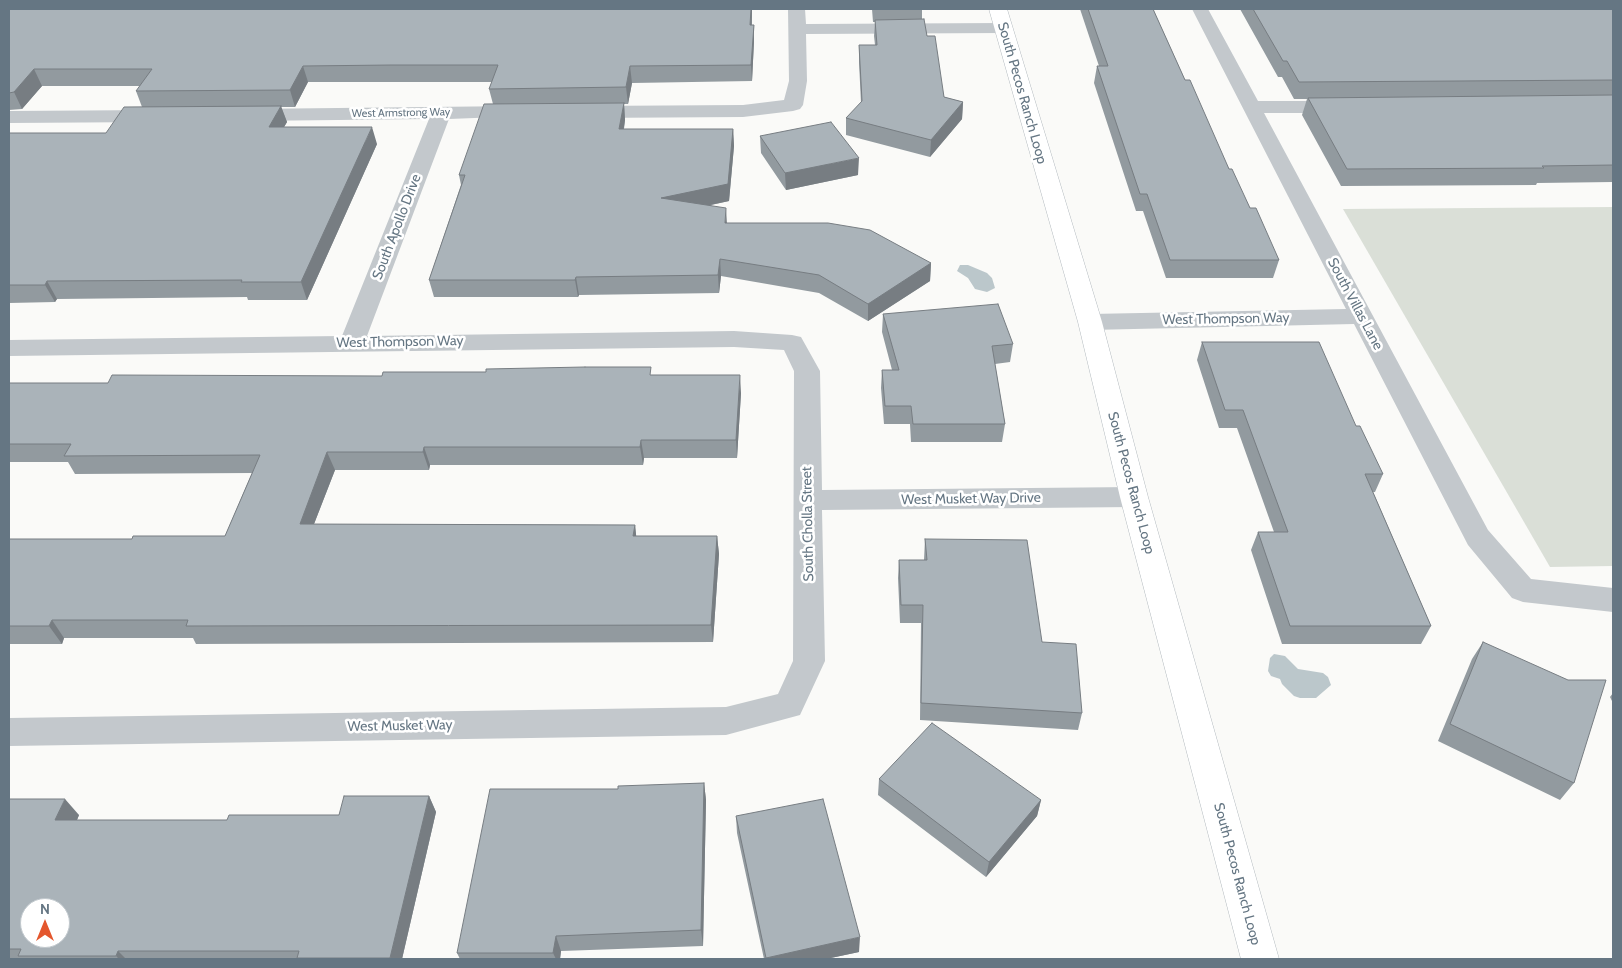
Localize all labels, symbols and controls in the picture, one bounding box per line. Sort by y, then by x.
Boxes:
street label: South Pecos Ranch Loop [994,20,1050,166]
street label: West Armstrong Way [352,106,450,120]
street label: South Apollo Drive [369,172,425,282]
street label: South Villas Lane [1324,255,1386,353]
street label: West Thompson Way [1162,309,1290,329]
street label: West Thompson Way [336,332,464,352]
street label: South Pecos Ranch Loop [1104,410,1158,556]
street label: South Cholla Street [799,466,817,582]
street label: West Musket Way Drive [901,489,1041,509]
street label: West Musket Way [347,717,453,735]
street label: South Pecos Ranch Loop [1210,801,1264,947]
north arrow [20,898,70,948]
text: N [40,900,50,918]

